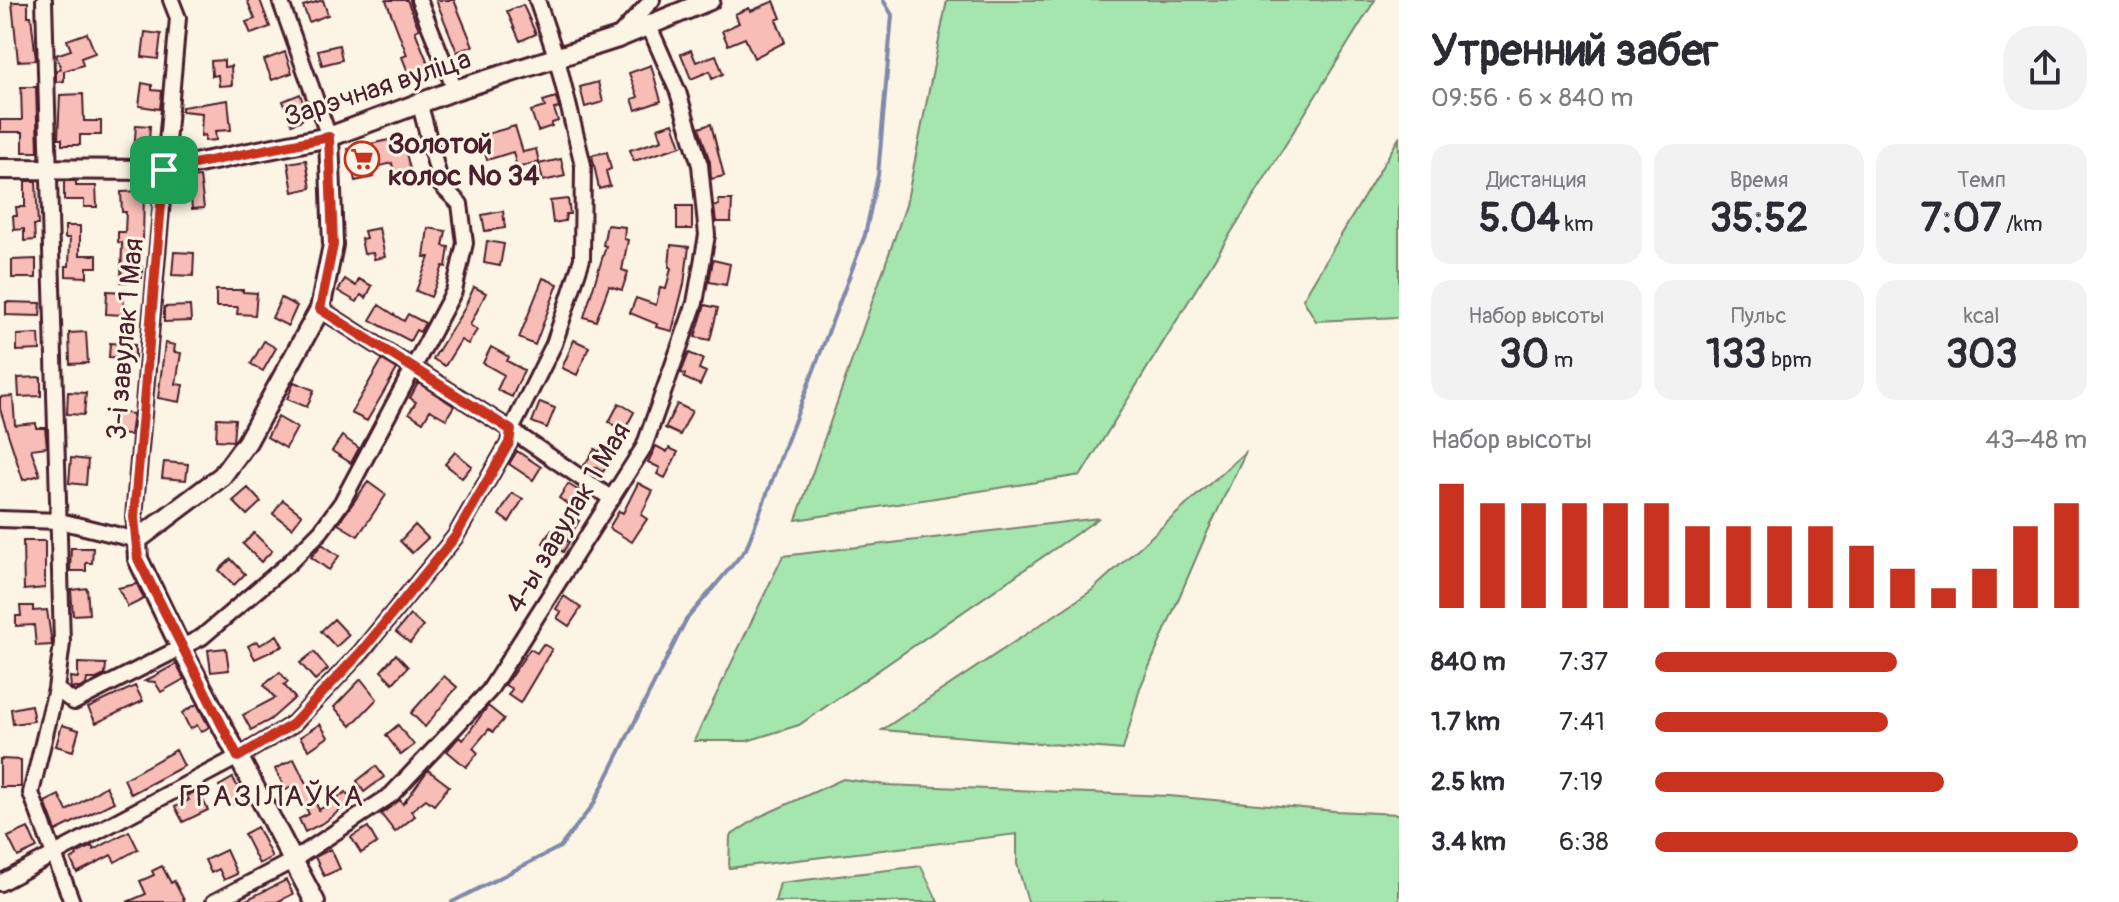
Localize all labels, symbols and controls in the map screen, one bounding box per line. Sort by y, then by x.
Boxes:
text: Утренний забег [1431,24,1718,79]
button: share [2003,26,2087,110]
street label: Зарэчная вуліца [280,42,475,135]
text: 09:56 · 6 × 840 m [1431,82,1633,114]
place label: Золотой колос № 34 [388,127,540,194]
pin [130,136,198,204]
supermarket icon: Золотой колос № 34 [343,140,381,178]
icon: arrive [142,148,186,192]
text: Дистанция [1486,166,1586,194]
text: Время [1730,166,1788,194]
text: Темп [1957,166,2006,194]
text: 5.04 [1479,194,1560,243]
text: 35:52 [1710,194,1808,243]
text: 7:07 [1921,194,2001,243]
text: km [1560,210,1594,238]
text: /km [2001,210,2043,238]
street label: 3-і завулак 1 Мая [99,237,152,442]
text: Набор высоты [1468,302,1604,330]
text: Пульс [1731,302,1787,330]
text: kcal [1964,302,2000,330]
text: 30 [1499,330,1549,379]
text: 133 [1706,330,1766,379]
text: 303 [1946,330,2018,379]
text: m [1549,346,1573,374]
text: bpm [1766,346,1812,374]
street label: 4-ы завулак 1 Мая [498,416,639,619]
text: Набор высоты [1431,424,1592,456]
text: 43–48 m [1985,424,2087,456]
text: 840 m [1431,646,1506,678]
text: 7:37 [1559,646,1608,678]
text: 1.7 km [1431,706,1500,738]
text: 7:41 [1559,706,1605,738]
text: 2.5 km [1431,766,1505,798]
text: 7:19 [1559,766,1603,798]
district label: ГРАЗІЛАЎКА [179,778,365,815]
text: 3.4 km [1431,826,1506,858]
text: 6:38 [1559,826,1609,858]

